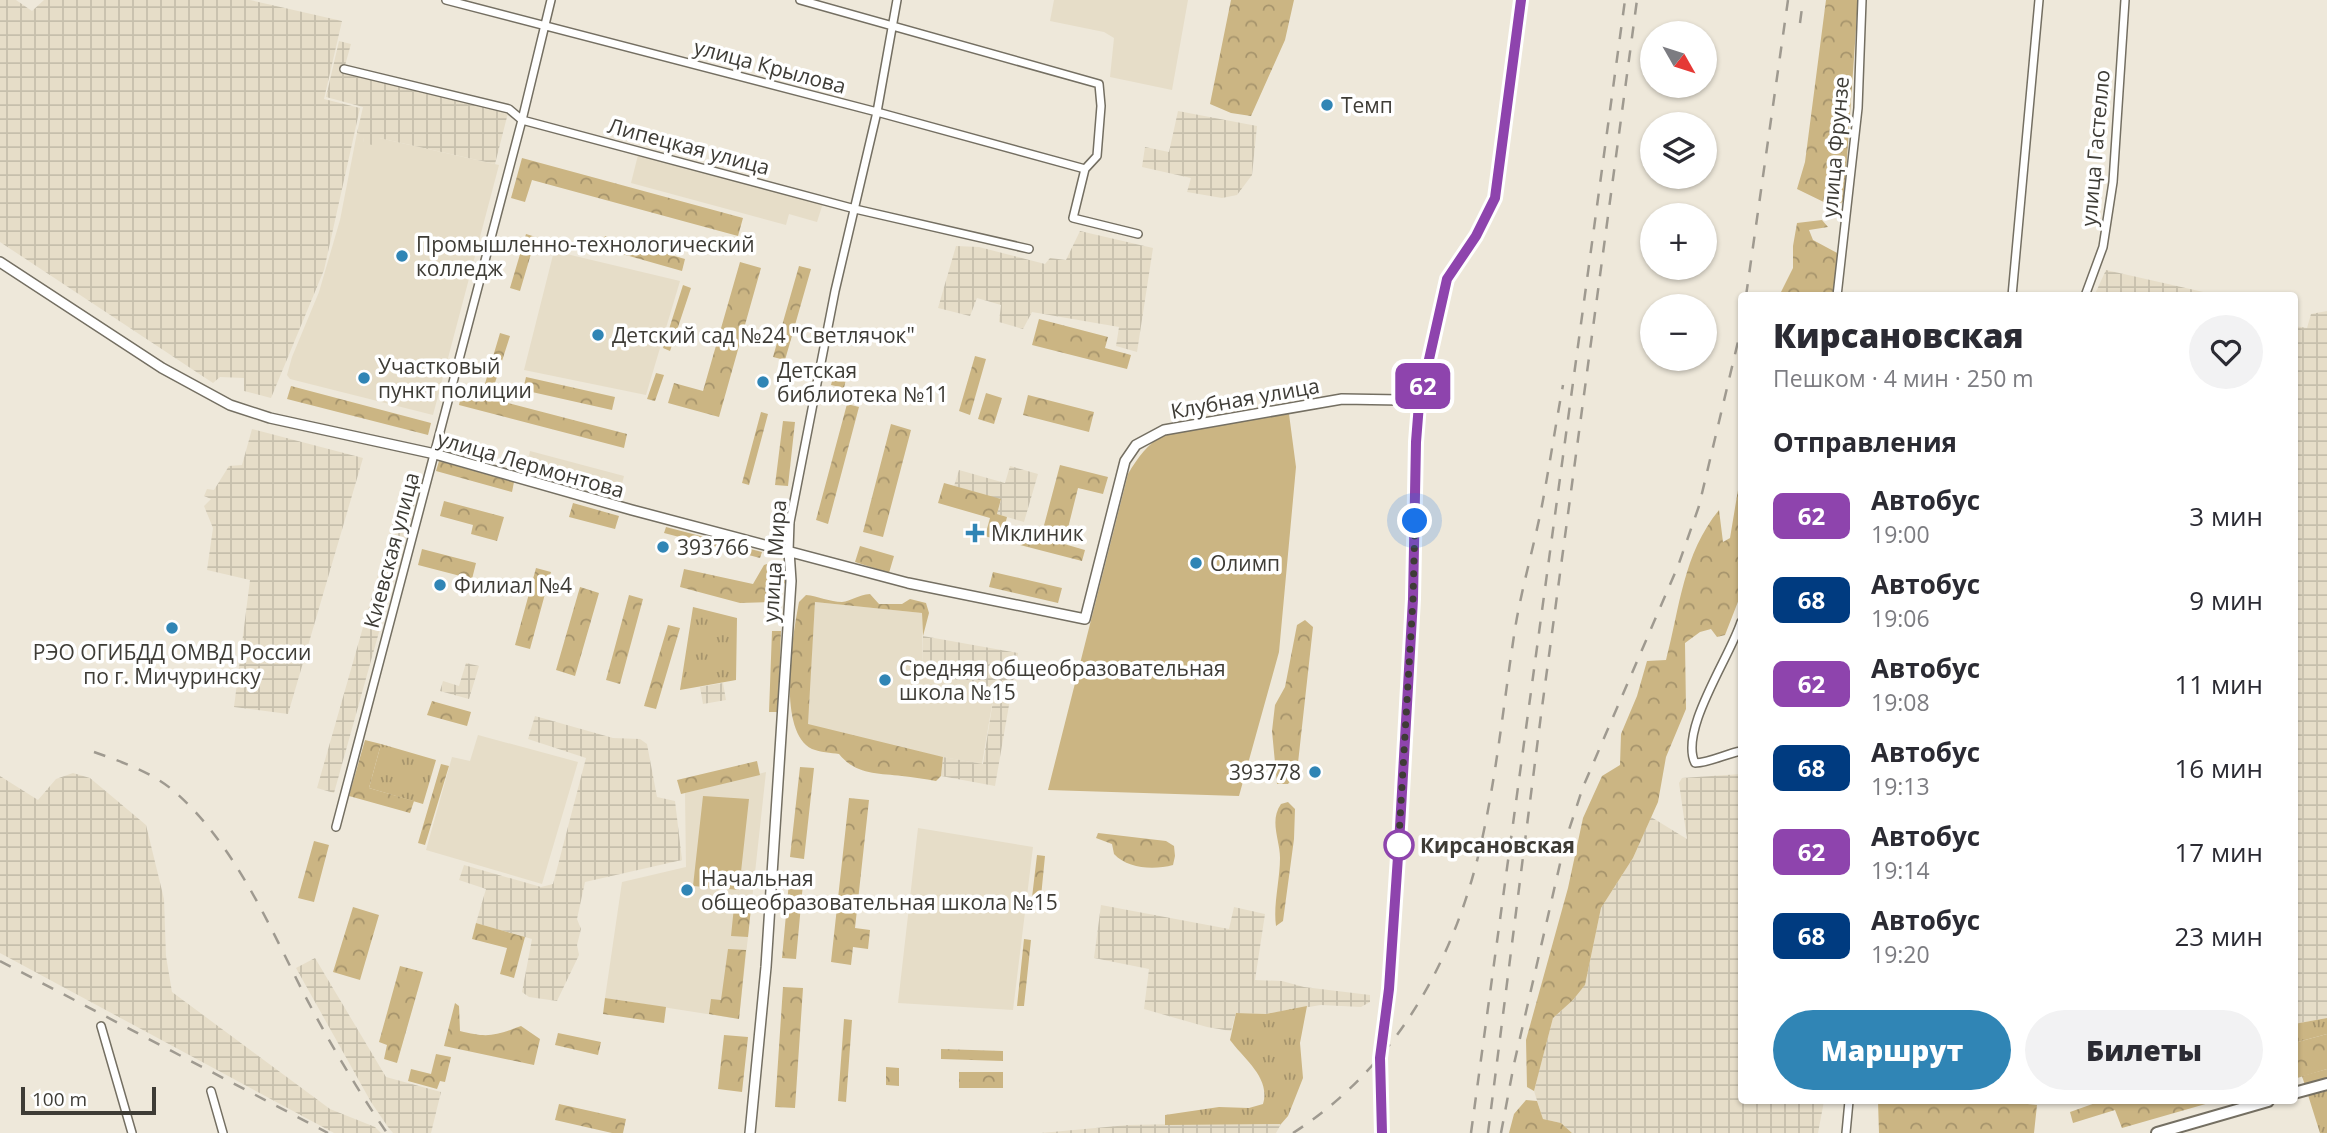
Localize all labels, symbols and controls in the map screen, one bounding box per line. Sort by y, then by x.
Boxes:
north arrow [1640,21,1717,98]
map controls [1640,21,1717,371]
street label: улица Крылова [691,32,849,100]
street label: улица Гастелло [2074,69,2116,227]
street label: улица Фрунзе [1815,75,1855,219]
place label: Темп [1341,91,1393,119]
marker: Темп [1319,97,1335,113]
street label: Липецкая улица [605,111,773,181]
button: layers [1640,112,1717,189]
button: + [1640,203,1717,280]
place label: Промышленно-технологический колледж [416,230,755,282]
marker: Промышленно-технологический колледж [394,248,410,264]
button: − [1640,294,1717,371]
text: Кирсановская [1773,313,2024,358]
button: heart [2189,315,2263,389]
place label: Детский сад №24 "Светлячок" [612,321,915,349]
marker: Детский сад №24 "Светлячок" [590,327,606,343]
place label: Участковый пункт полиции [378,352,532,404]
place label: Детская библиотека №11 [777,356,948,408]
text: Пешком · 4 мин · 250 m [1773,362,2034,394]
line badge: 62 [1392,363,1454,409]
text: 62 [1409,369,1437,402]
marker: Участковый пункт полиции [356,370,372,386]
street label: Клубная улица [1168,371,1322,425]
marker: Детская библиотека №11 [755,374,771,390]
street label: улица Лермонтова [434,424,628,504]
text: Отправления [1773,424,1957,460]
street label: Киевская улица [357,469,425,631]
text: Автобус [1871,482,1980,518]
text: 3 мин [2189,498,2263,534]
street label: улица Мира [756,499,792,623]
text: 62 [1798,499,1825,532]
your location [1397,503,1432,538]
text: 19:00 [1871,518,1930,550]
place label: Мклиник [991,519,1084,547]
marker: Мклиник [965,523,985,543]
place label: 393766 [677,533,749,561]
marker: 393766 [655,539,671,555]
place label: Олимп [1210,549,1280,577]
marker: Олимп [1188,555,1204,571]
text: Автобус [1871,566,1980,602]
place label: Филиал №4 [454,571,572,599]
marker: Филиал №4 [432,577,448,593]
text: 9 мин [2189,582,2263,618]
text: 68 [1798,583,1825,616]
text: 19:06 [1871,602,1930,634]
marker: РЭО ОГИБДД ОМВД России по г. Мичуринску [164,620,180,636]
place label: РЭО ОГИБДД ОМВД России по г. Мичуринску [33,638,311,690]
text: Автобус [1871,650,1980,686]
place label: Средняя общеобразовательная школа №15 [899,654,1226,706]
text: 11 мин [2174,666,2263,702]
text: 62 [1798,667,1825,700]
marker: Средняя общеобразовательная школа №15 [877,672,893,688]
text: 19:08 [1871,686,1930,718]
text: Автобус [1871,734,1980,770]
text: 16 мин [2174,750,2263,786]
text: 68 [1798,751,1825,784]
place label: 393778 [1229,758,1301,786]
marker: 393778 [1307,764,1323,780]
text: 19:13 [1871,770,1930,802]
text: Автобус [1871,818,1980,854]
marker: Кирсановская [1384,830,1414,860]
place label: Кирсановская [1420,831,1575,859]
text: 17 мин [2174,834,2263,870]
text: 62 [1798,835,1825,868]
text: 19:14 [1871,854,1930,886]
place label: Начальная общеобразовательная школа №15 [701,864,1058,916]
marker: Начальная общеобразовательная школа №15 [679,882,695,898]
text: Автобус [1871,902,1980,938]
text: 23 мин [2174,918,2263,954]
text: 68 [1798,919,1825,952]
text: 19:20 [1871,938,1930,970]
button: Маршрут [1773,1010,2011,1090]
button: Билеты [2025,1010,2263,1090]
scale bar [21,1084,156,1116]
text: 100 m [32,1086,87,1112]

